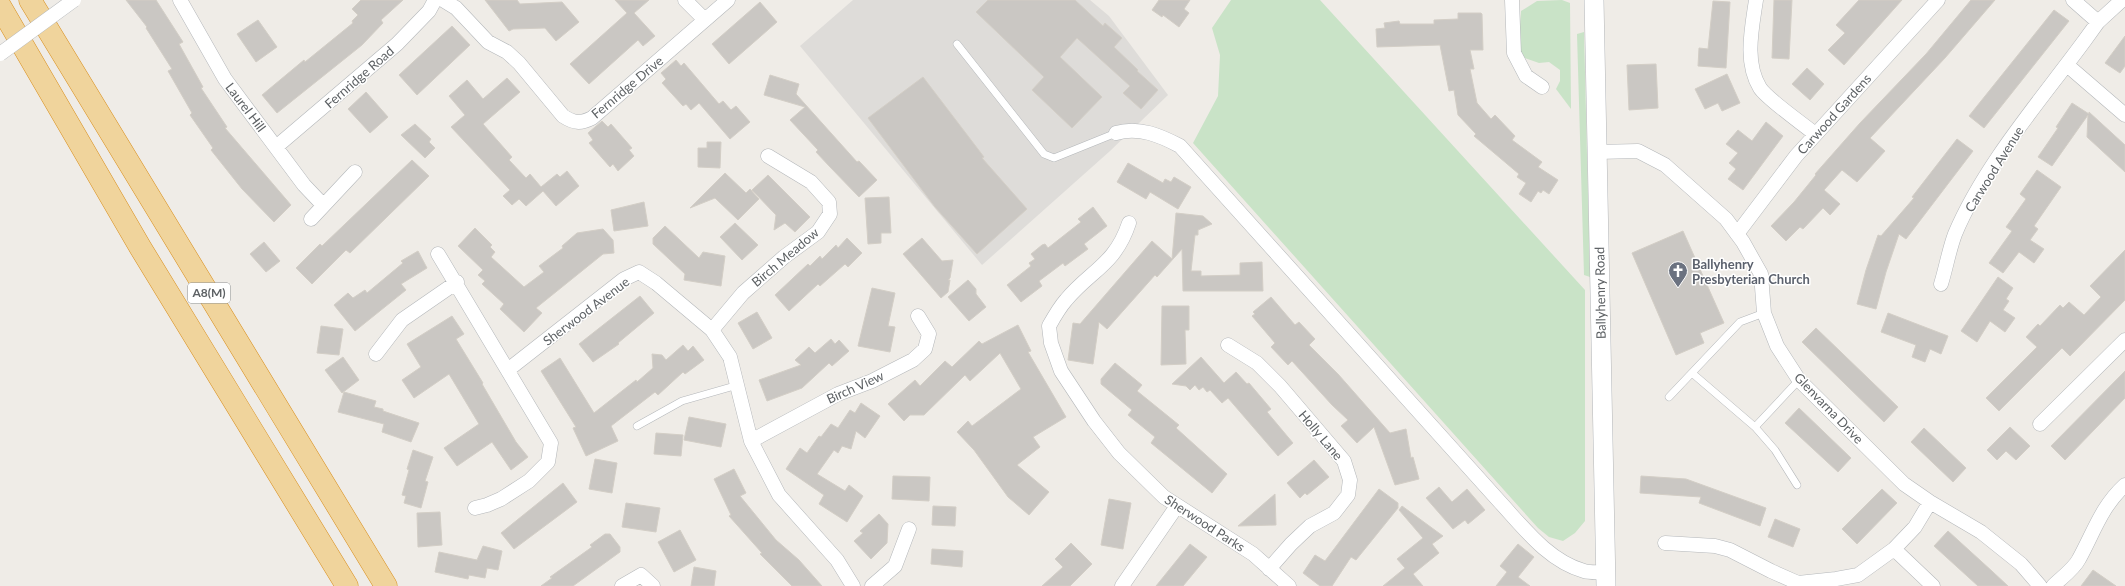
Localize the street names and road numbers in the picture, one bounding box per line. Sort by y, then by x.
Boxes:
street label: Fernridge Road [321,43,397,111]
street label: Fernridge Drive [588,52,666,122]
street label: Carwood Gardens [1794,70,1875,158]
street label: Laurel Hill [222,79,270,135]
street label: Carwood Avenue [1961,123,2027,215]
street label: Birch Meadow [748,224,822,290]
street label: Ballyhenry Road [1591,247,1609,339]
street label: Sherwood Avenue [540,273,632,349]
road number: A8(M) [188,283,230,303]
street label: Birch View [824,367,886,407]
street label: Glenvarna Drive [1791,369,1867,447]
street label: Holly Lane [1296,407,1347,463]
street label: Sherwood Parks [1162,491,1248,555]

